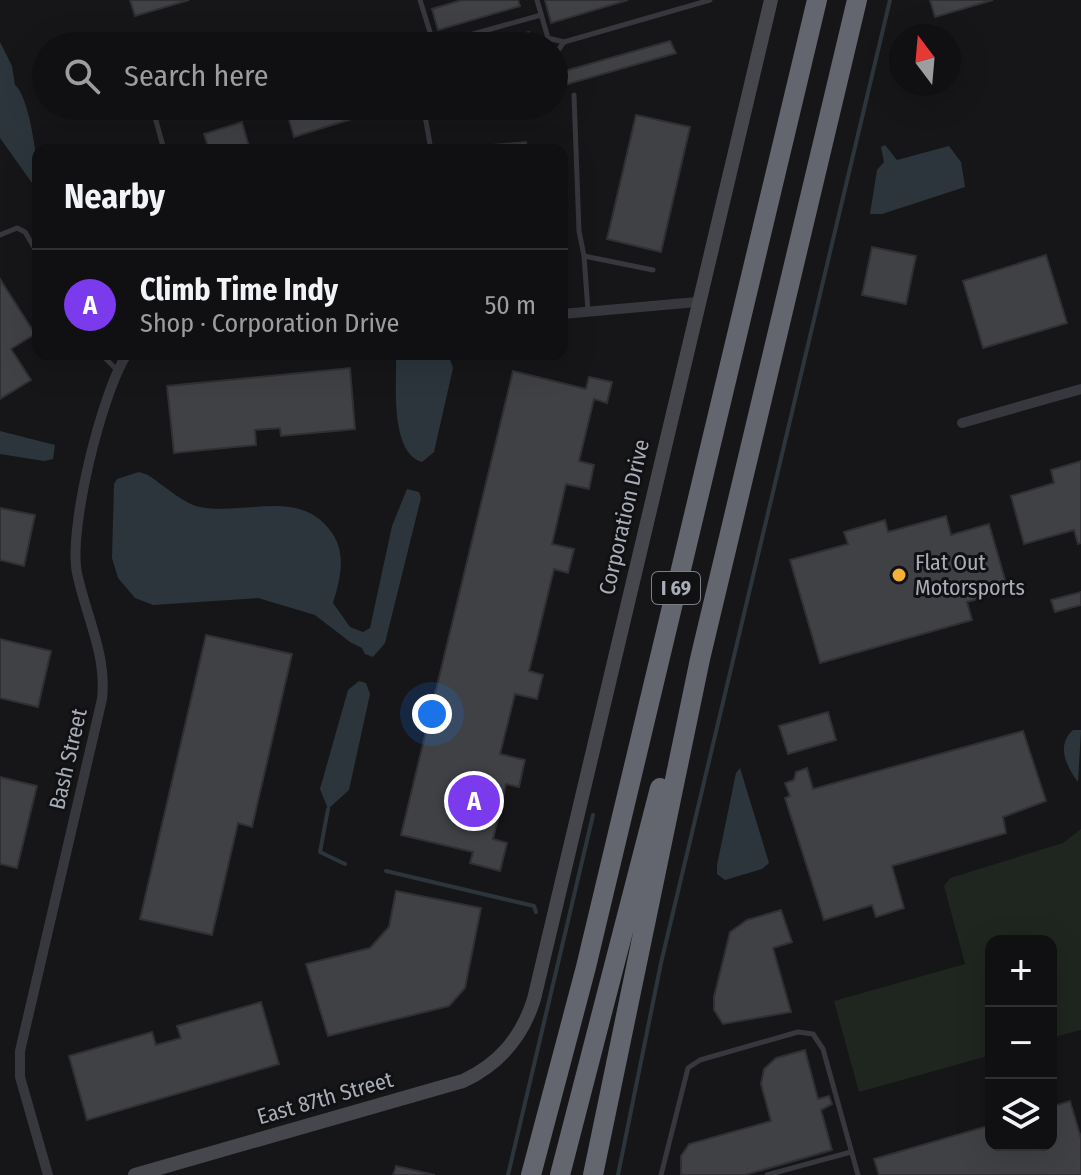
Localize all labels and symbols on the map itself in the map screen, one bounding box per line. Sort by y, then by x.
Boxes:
north arrow [889,24,961,96]
street label: Corporation Drive [593,437,655,597]
place label: Flat Out Motorsports [915,549,1025,601]
marker: Flat Out Motorsports [890,566,908,584]
road number: I 69 [652,572,700,604]
your location [412,694,452,734]
street label: Bash Street [43,705,93,812]
pin: A [448,771,500,831]
street label: East 87th Street [254,1065,397,1130]

